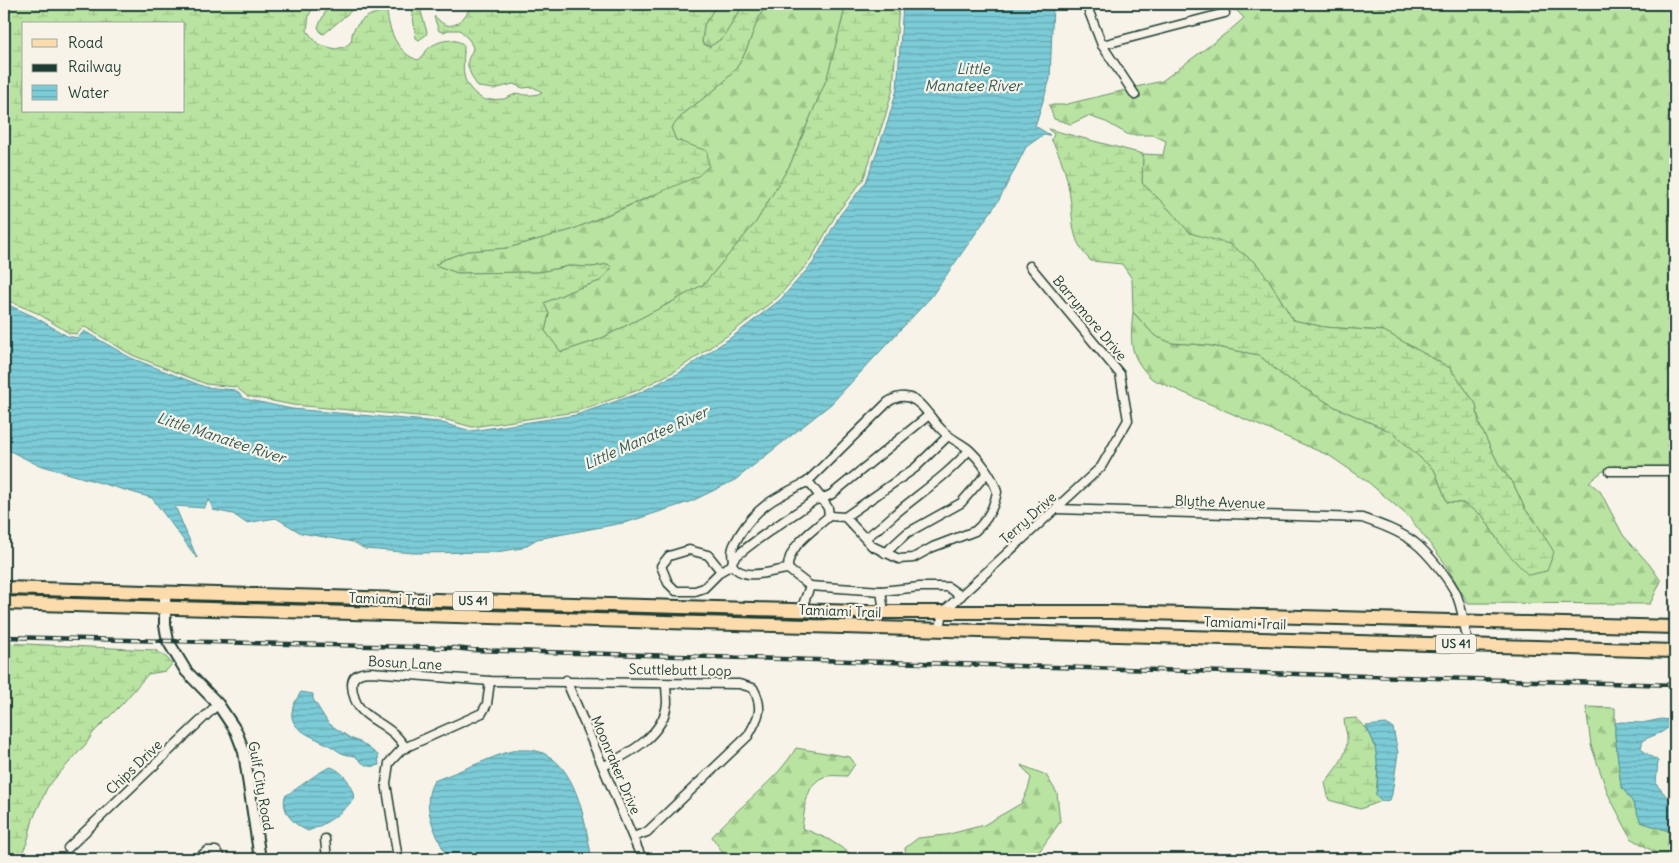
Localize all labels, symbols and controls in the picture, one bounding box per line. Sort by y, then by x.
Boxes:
legend [22,22,185,112]
text: Road [68,33,103,52]
text: Railway [68,57,122,76]
water label: Little Manatee River [925,59,1023,95]
text: Water [68,83,109,102]
street label: Barrymore Drive [1049,272,1131,364]
water label: Little Manatee River [581,401,712,473]
water label: Little Manatee River [155,408,289,468]
street label: Terry Drive [996,488,1060,548]
street label: Blythe Avenue [1174,491,1266,513]
street label: Tamiami Trail [348,589,432,609]
road number: US 41 [453,592,493,610]
street label: Tamiami Trail [798,601,882,621]
street label: Tamiami Trail [1203,613,1287,633]
road number: US 41 [1436,634,1476,654]
street label: Bosun Lane [367,652,443,674]
street label: Scuttlebutt Loop [628,660,732,680]
street label: Moonraker Drive [587,713,645,817]
street label: Chips Drive [102,736,166,798]
street label: Gulf City Road [244,740,278,832]

